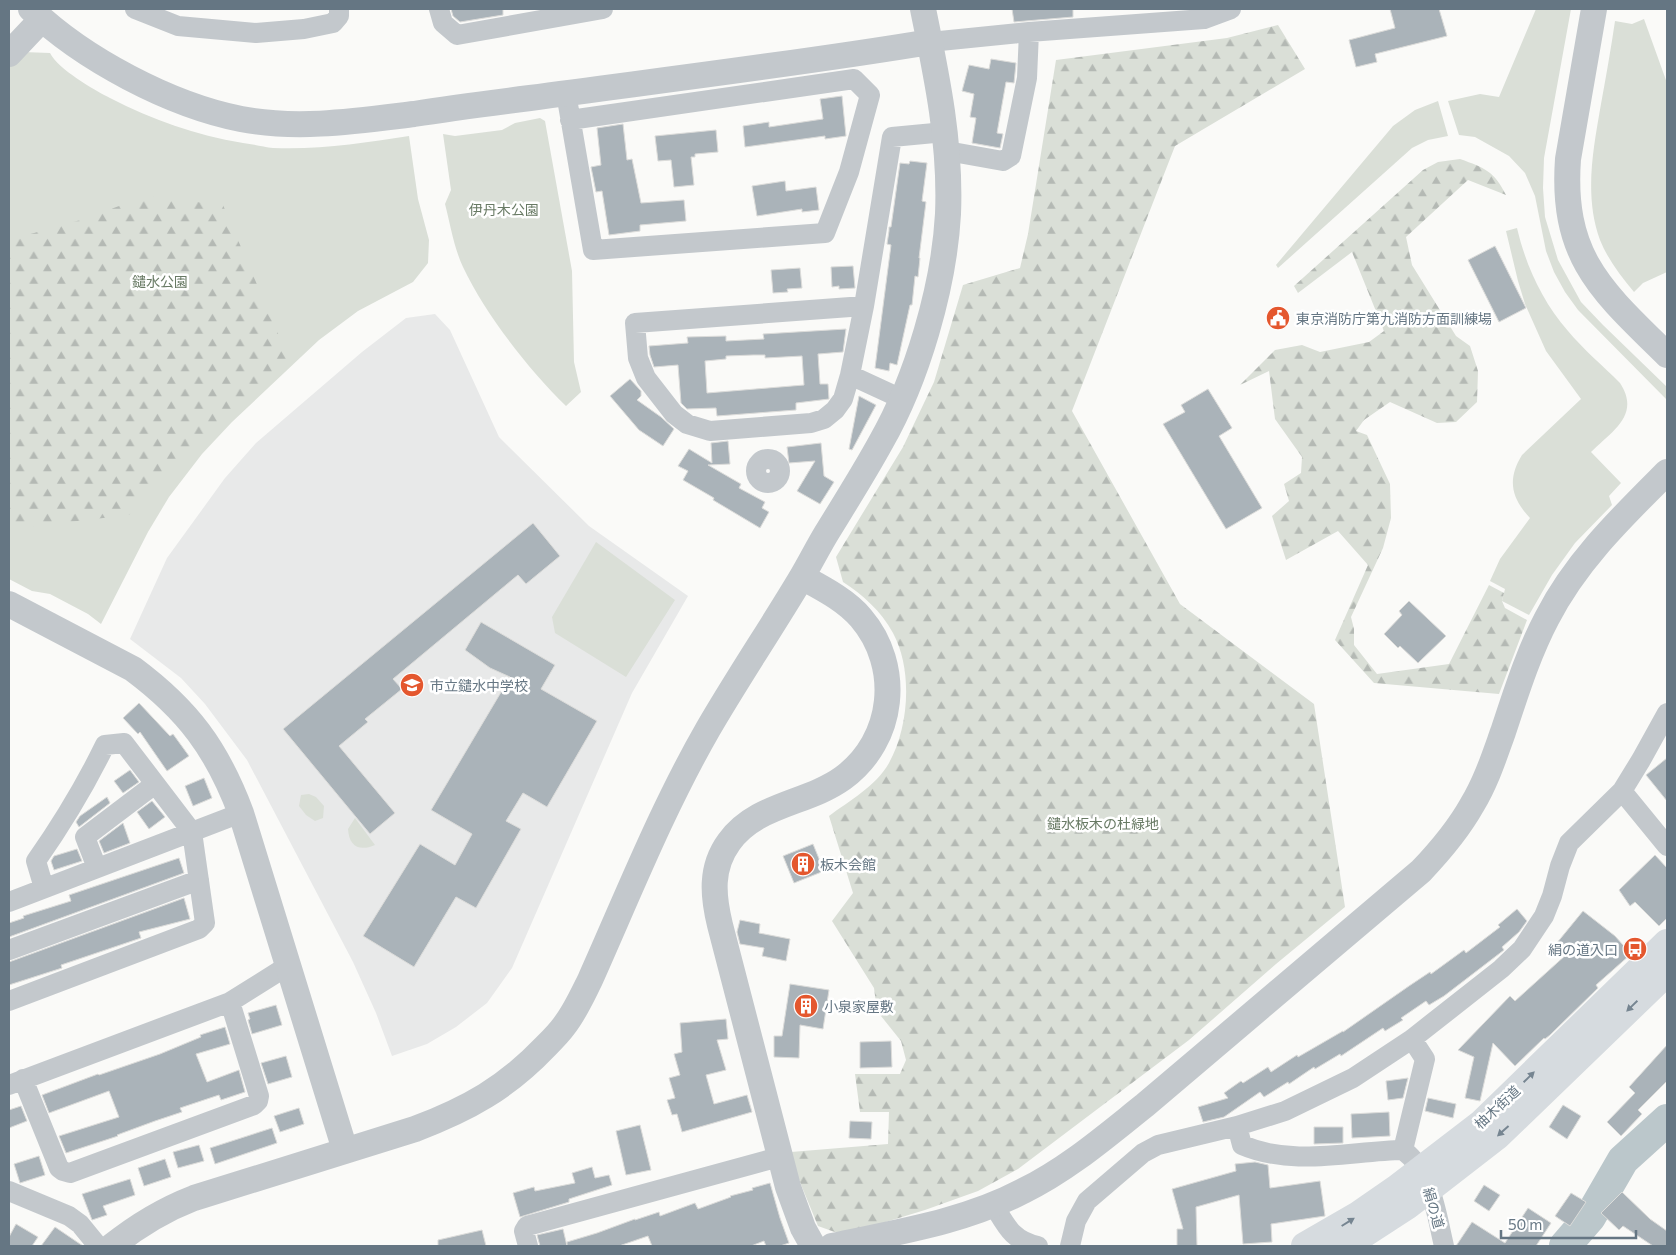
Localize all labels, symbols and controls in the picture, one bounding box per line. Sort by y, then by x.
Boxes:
park label: 伊丹木公園 [469,201,539,218]
park label: 鑓水公園 [132,273,188,290]
public building icon: 東京消防庁第九消防方面訓練場 [1265,305,1291,331]
place label: 東京消防庁第九消防方面訓練場 [1296,310,1492,327]
school or university icon: 市立鑓水中学校 [399,672,425,698]
place label: 市立鑓水中学校 [430,677,528,694]
park label: 鑓水板木の杜緑地 [1047,815,1159,832]
building icon: 板木会館 [790,851,816,877]
place label: 板木会館 [820,856,876,873]
bus stop icon: 絹の道入口 [1622,936,1648,962]
place label: 絹の道入口 [1548,941,1618,958]
building icon: 小泉家屋敷 [793,993,819,1019]
place label: 小泉家屋敷 [824,998,894,1015]
one-way arrow [1627,1000,1639,1012]
one-way arrow [1523,1071,1535,1083]
street label: 柚木街道 [1471,1082,1523,1132]
one-way arrow [1497,1125,1509,1137]
street label: 絹の道 [1420,1185,1448,1231]
scale bar [1501,1208,1636,1240]
text: 50 m [1508,1215,1542,1233]
one-way arrow [1341,1217,1354,1226]

